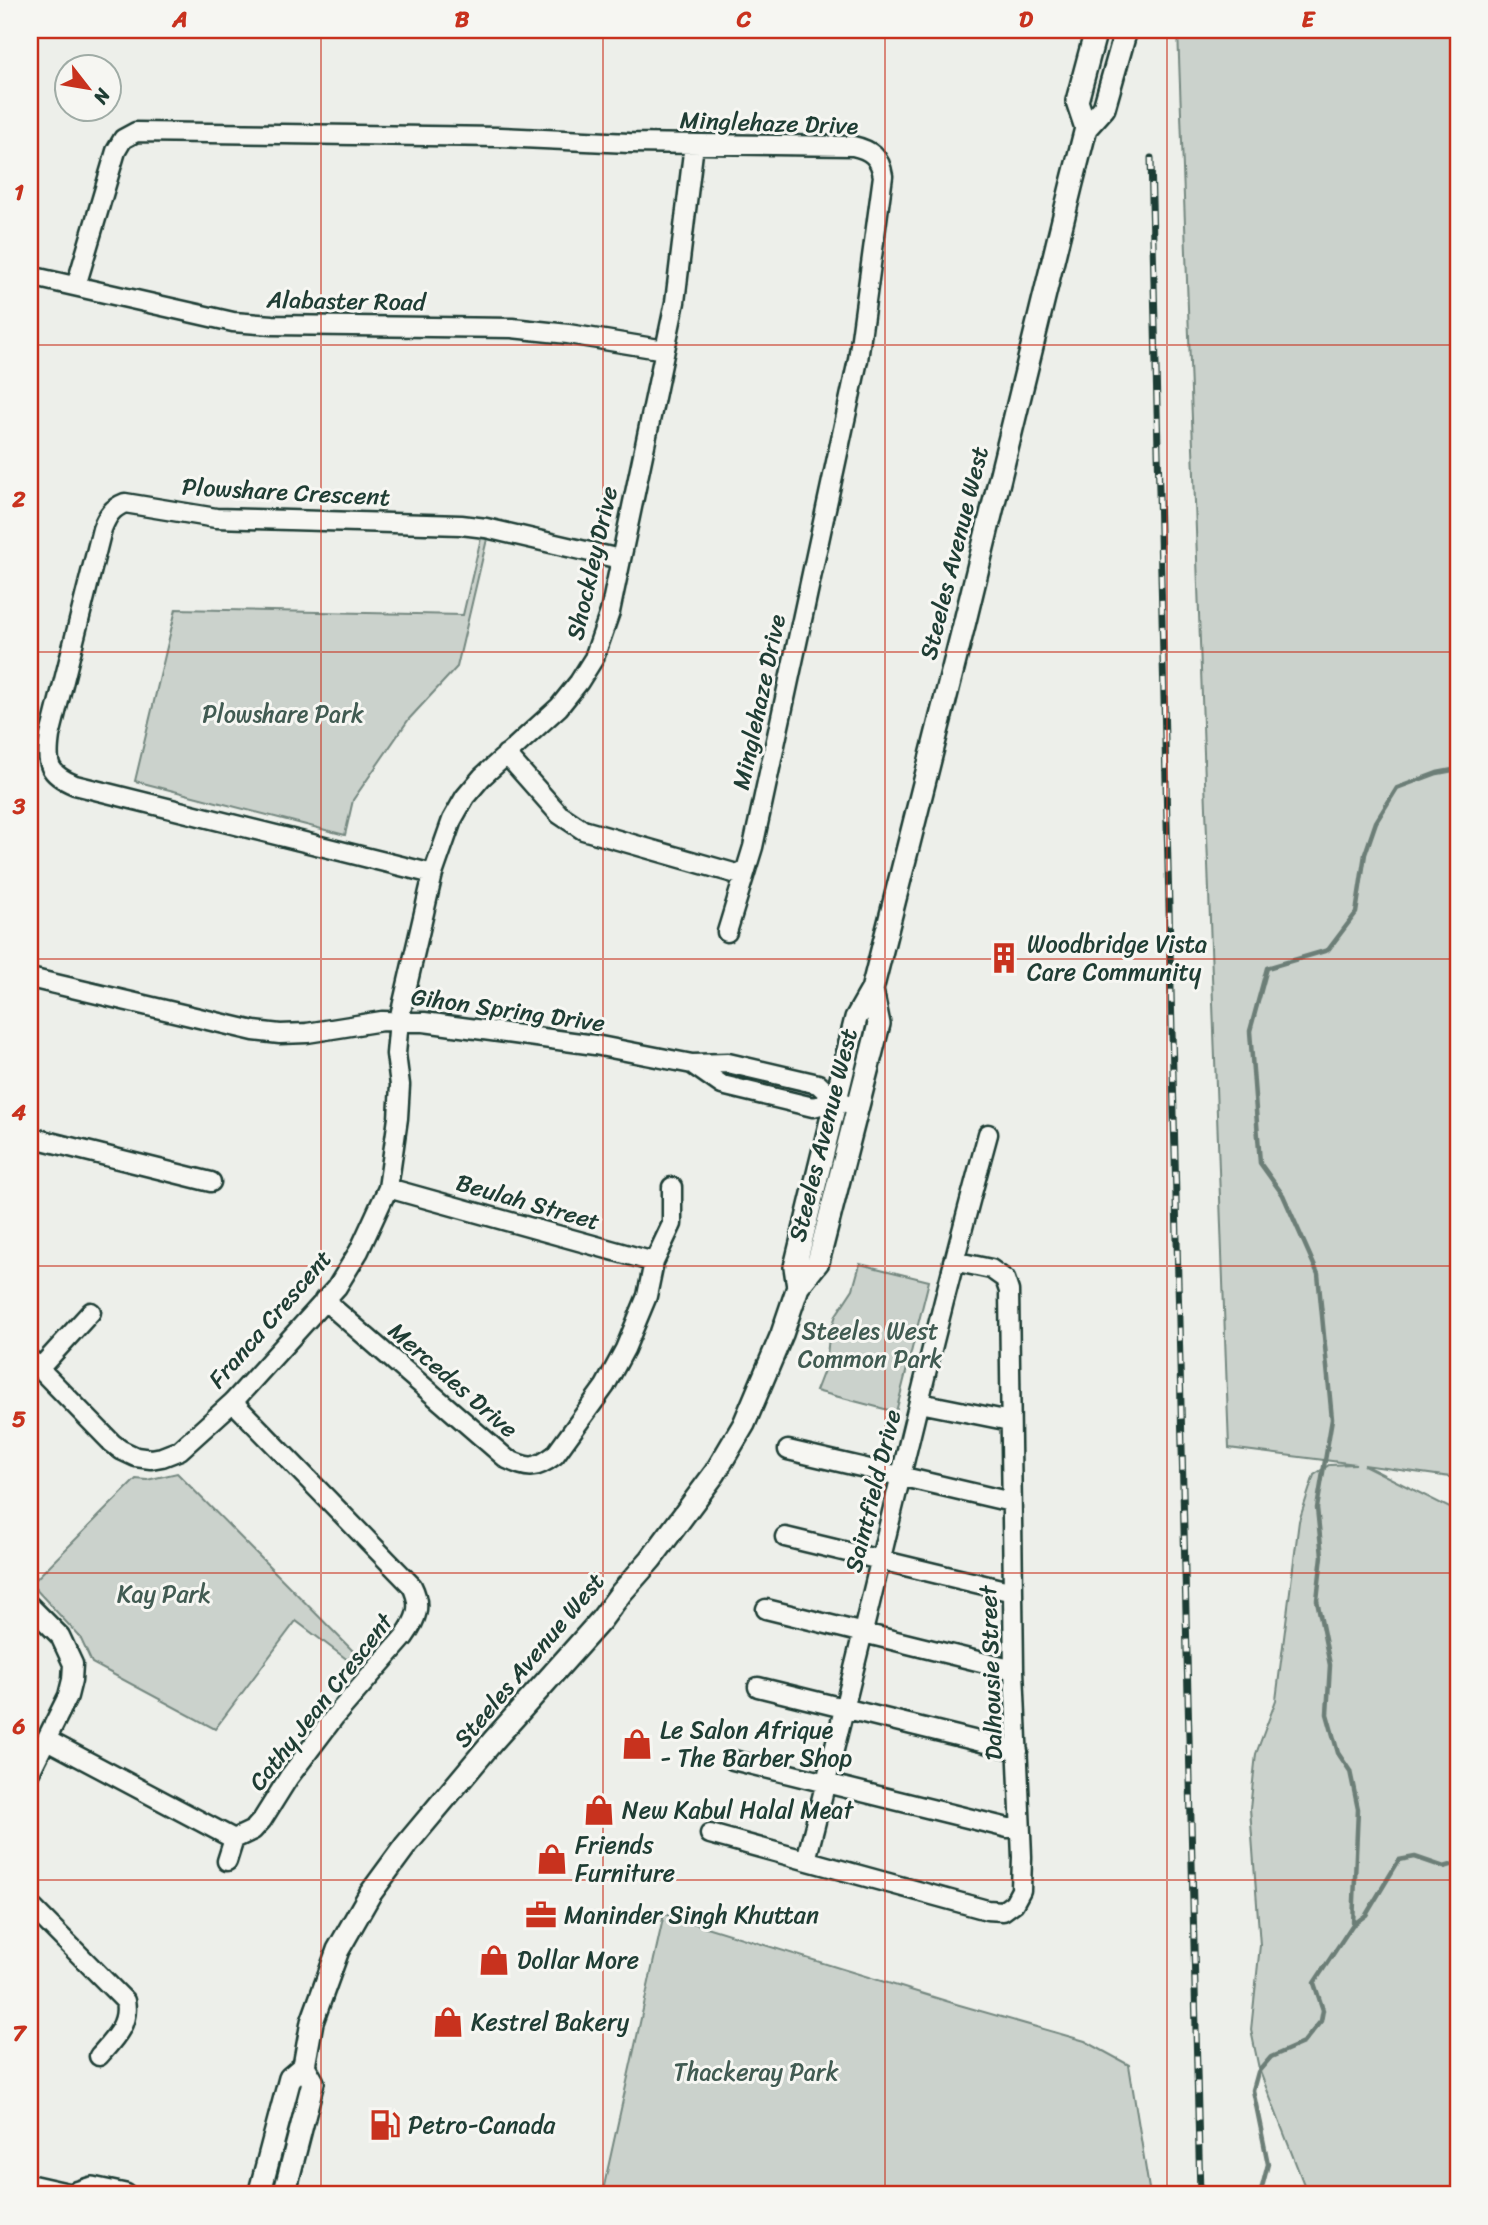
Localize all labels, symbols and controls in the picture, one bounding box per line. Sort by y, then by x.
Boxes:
text: A [171,0,188,40]
text: B [455,0,470,40]
text: C [736,0,752,40]
text: D [1019,0,1034,40]
text: E [1302,0,1317,40]
north arrow [52,52,122,122]
text: N [84,81,120,111]
street label: Minglehaze Drive [679,99,859,147]
text: 1 [14,172,24,213]
street label: Alabaster Road [265,279,427,323]
street label: Steeles Avenue West [907,442,1001,664]
street label: Plowshare Crescent [181,466,391,518]
text: 2 [11,479,26,520]
street label: Shockley Drive [554,482,630,644]
street label: Minglehaze Drive [720,610,798,794]
park label: Plowshare Park [202,693,364,735]
text: 3 [12,786,26,827]
place label: Woodbridge Vista Care Community [1027,923,1207,993]
building icon: Woodbridge Vista Care Community [987,941,1021,975]
street label: Gihon Spring Drive [408,976,608,1044]
street label: Steeles Avenue West [776,1024,870,1246]
text: 4 [11,1092,27,1133]
street label: Beulah Street [451,1161,605,1243]
street label: Franca Crescent [197,1240,343,1398]
park label: Steeles West Common Park [798,1310,943,1380]
street label: Mercedes Drive [378,1311,528,1449]
text: 5 [12,1399,26,1440]
street label: Saintfield Drive [832,1405,914,1577]
street label: Steeles Avenue West [443,1563,615,1757]
park label: Kay Park [117,1573,211,1615]
street label: Dalhousie Street [967,1584,1015,1761]
street label: Cathy Jean Crescent [238,1603,405,1800]
text: 6 [11,1706,26,1747]
place label: Le Salon Afrique - The Barber Shop [660,1709,852,1779]
shop icon: Le Salon Afrique - The Barber Shop [620,1727,654,1761]
place label: New Kabul Halal Meat [622,1789,854,1831]
shop icon: New Kabul Halal Meat [582,1793,616,1827]
place label: Friends Furniture [575,1824,675,1894]
shop icon: Friends Furniture [535,1842,569,1876]
place label: Maninder Singh Khuttan [564,1894,819,1936]
office icon: Maninder Singh Khuttan [524,1898,558,1932]
place label: Dollar More [517,1939,639,1981]
shop icon: Dollar More [477,1943,511,1977]
place label: Kestrel Bakery [471,2001,630,2043]
shop icon: Kestrel Bakery [431,2005,465,2039]
text: 7 [12,2013,27,2054]
park label: Thackeray Park [674,2051,839,2093]
place label: Petro-Canada [408,2104,556,2146]
fuel station icon: Petro-Canada [368,2108,402,2142]

